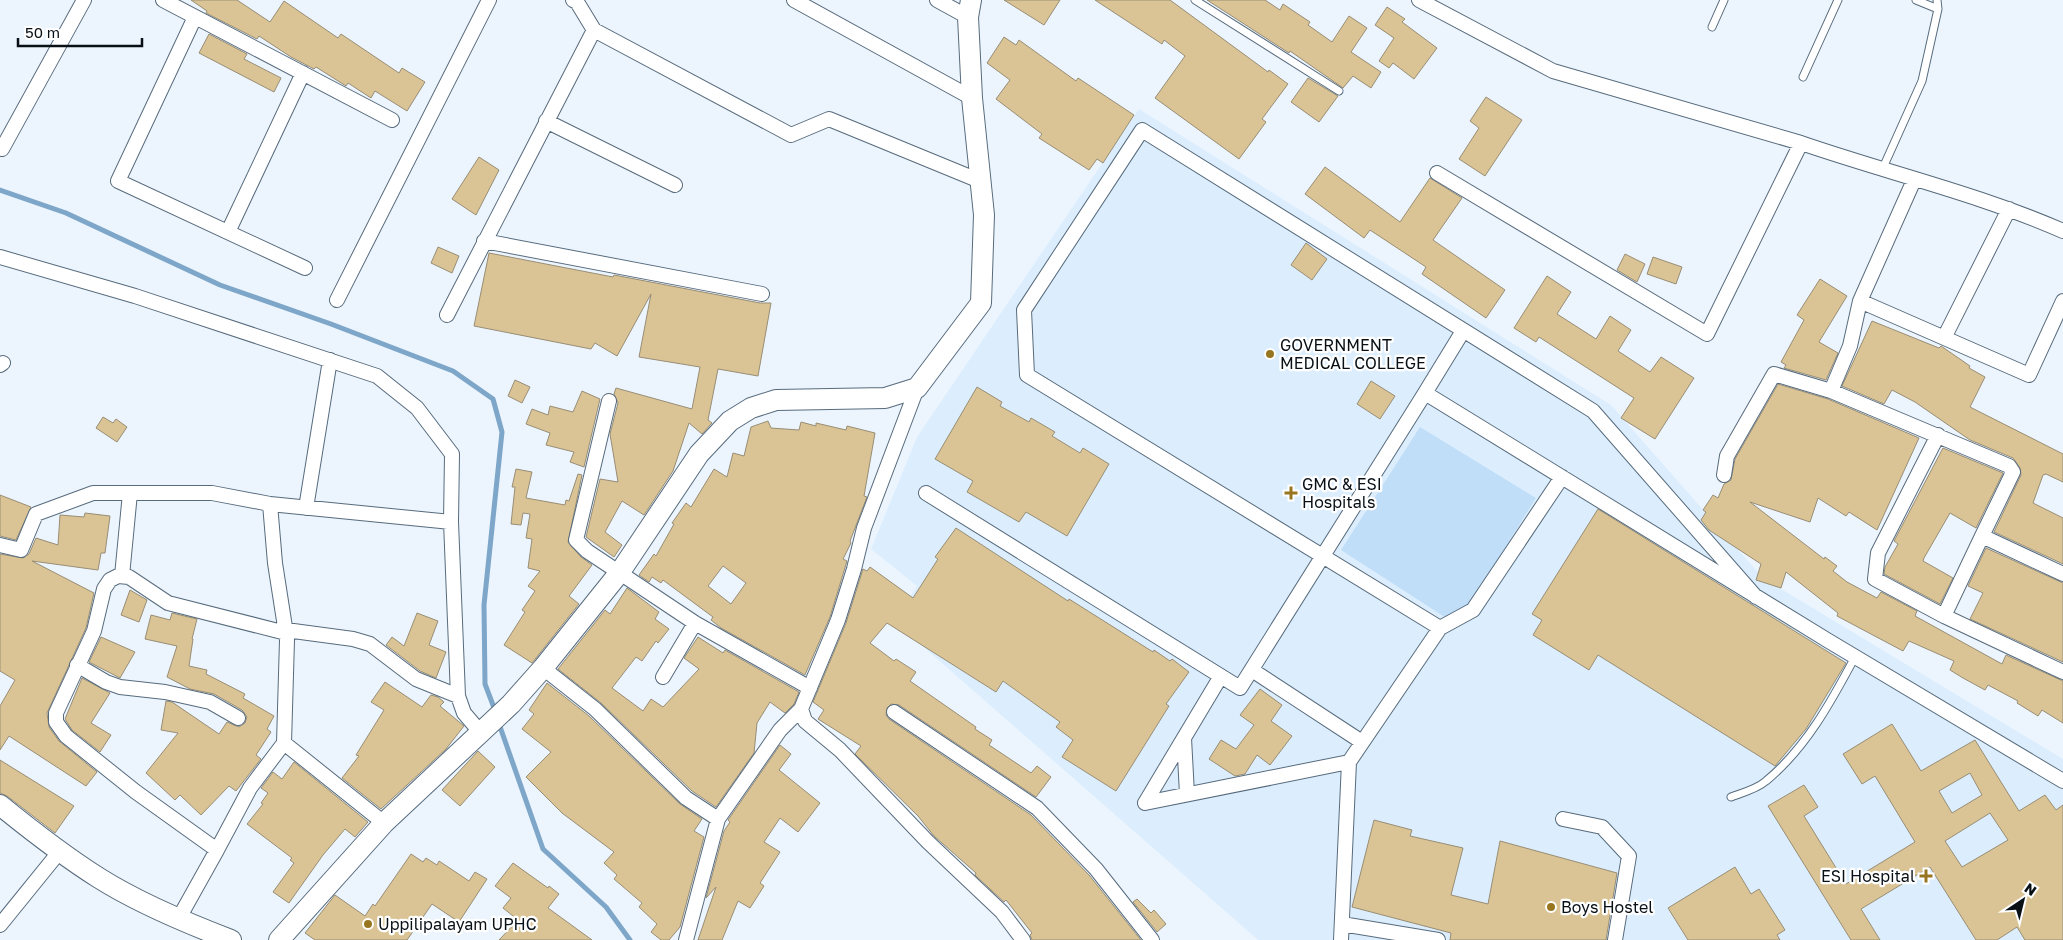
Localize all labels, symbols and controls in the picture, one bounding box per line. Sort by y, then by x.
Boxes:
scale bar [18,15,141,47]
text: 50 m [25,23,60,41]
place label: GOVERNMENT MEDICAL COLLEGE [1280,335,1426,373]
marker: GOVERNMENT MEDICAL COLLEGE [1264,348,1276,360]
place label: GMC & ESI Hospitals [1302,474,1382,512]
marker: GMC & ESI Hospitals [1284,486,1298,500]
place label: ESI Hospital [1821,866,1915,886]
marker: ESI Hospital [1919,869,1933,883]
north arrow [1998,875,2048,925]
text: N [2022,879,2040,899]
place label: Boys Hostel [1561,897,1653,917]
marker: Boys Hostel [1545,901,1557,913]
place label: Uppilipalayam UPHC [378,914,537,934]
marker: Uppilipalayam UPHC [362,918,374,930]

